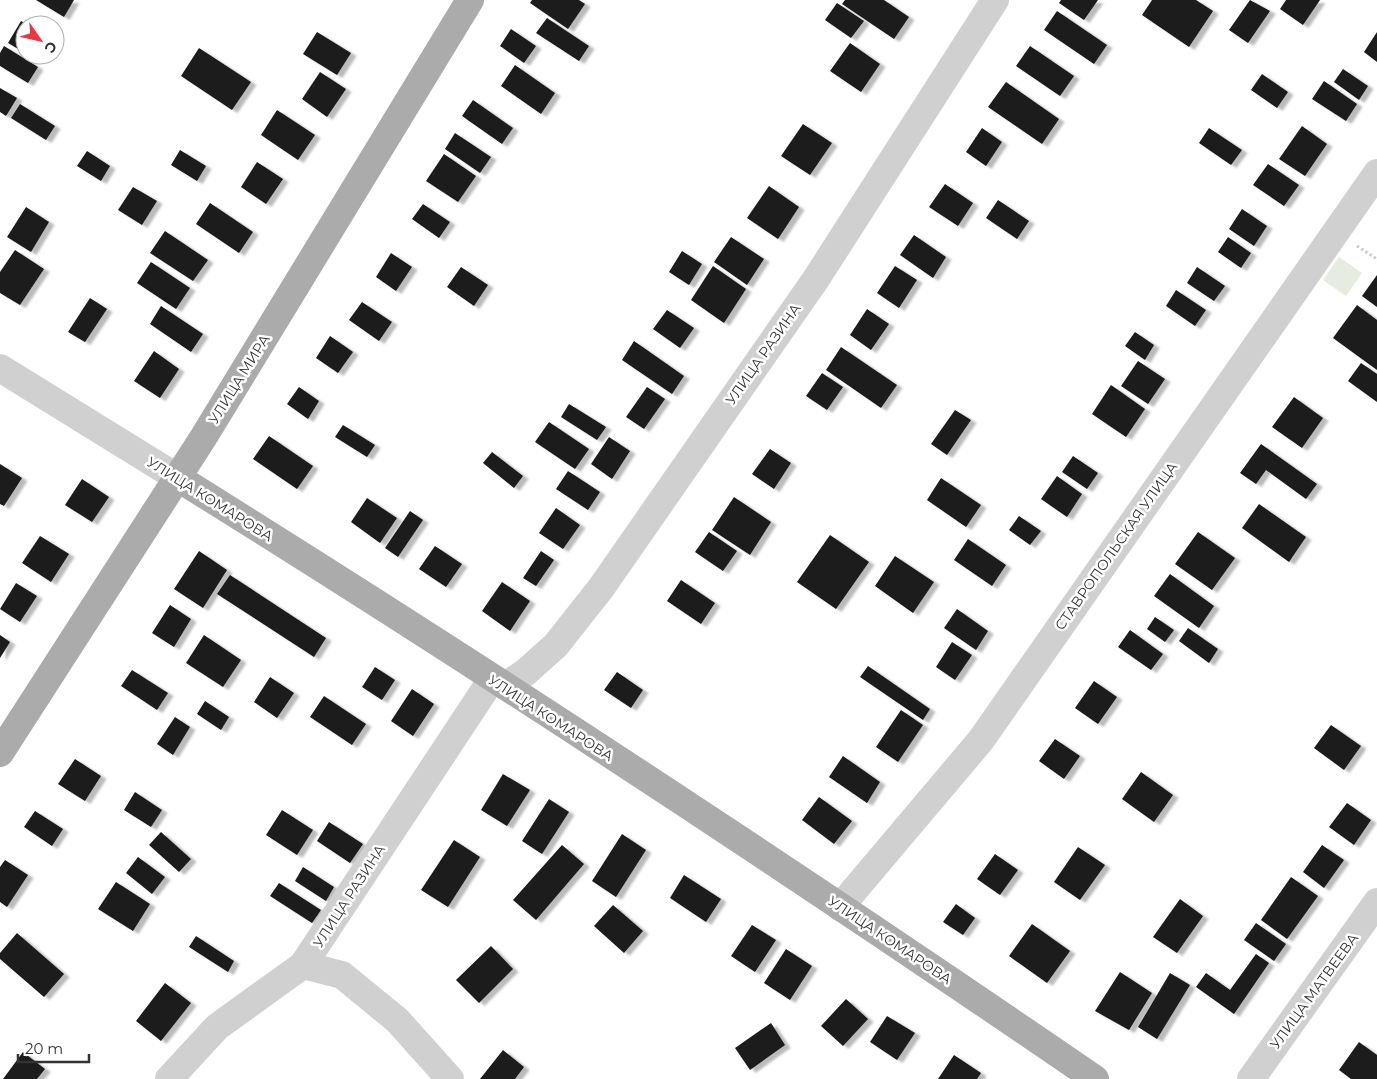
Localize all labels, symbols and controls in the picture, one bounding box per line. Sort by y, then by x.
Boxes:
north arrow [15,15,65,65]
text: С [40,38,61,57]
street label: УЛИЦА РАЗИНА [721,300,805,408]
street label: УЛИЦА МИРА [204,330,274,427]
street label: УЛИЦА КОМАРОВА [144,453,277,545]
street label: СТАВРОПОЛЬСКАЯ УЛИЦА [1051,458,1181,634]
street label: УЛИЦА КОМАРОВА [485,671,617,765]
street label: УЛИЦА РАЗИНА [309,841,389,951]
street label: УЛИЦА КОМАРОВА [825,892,956,988]
street label: УЛИЦА МАТВЕЕВА [1266,929,1362,1052]
scale bar [18,1032,89,1064]
text: 20 m [25,1039,63,1058]

